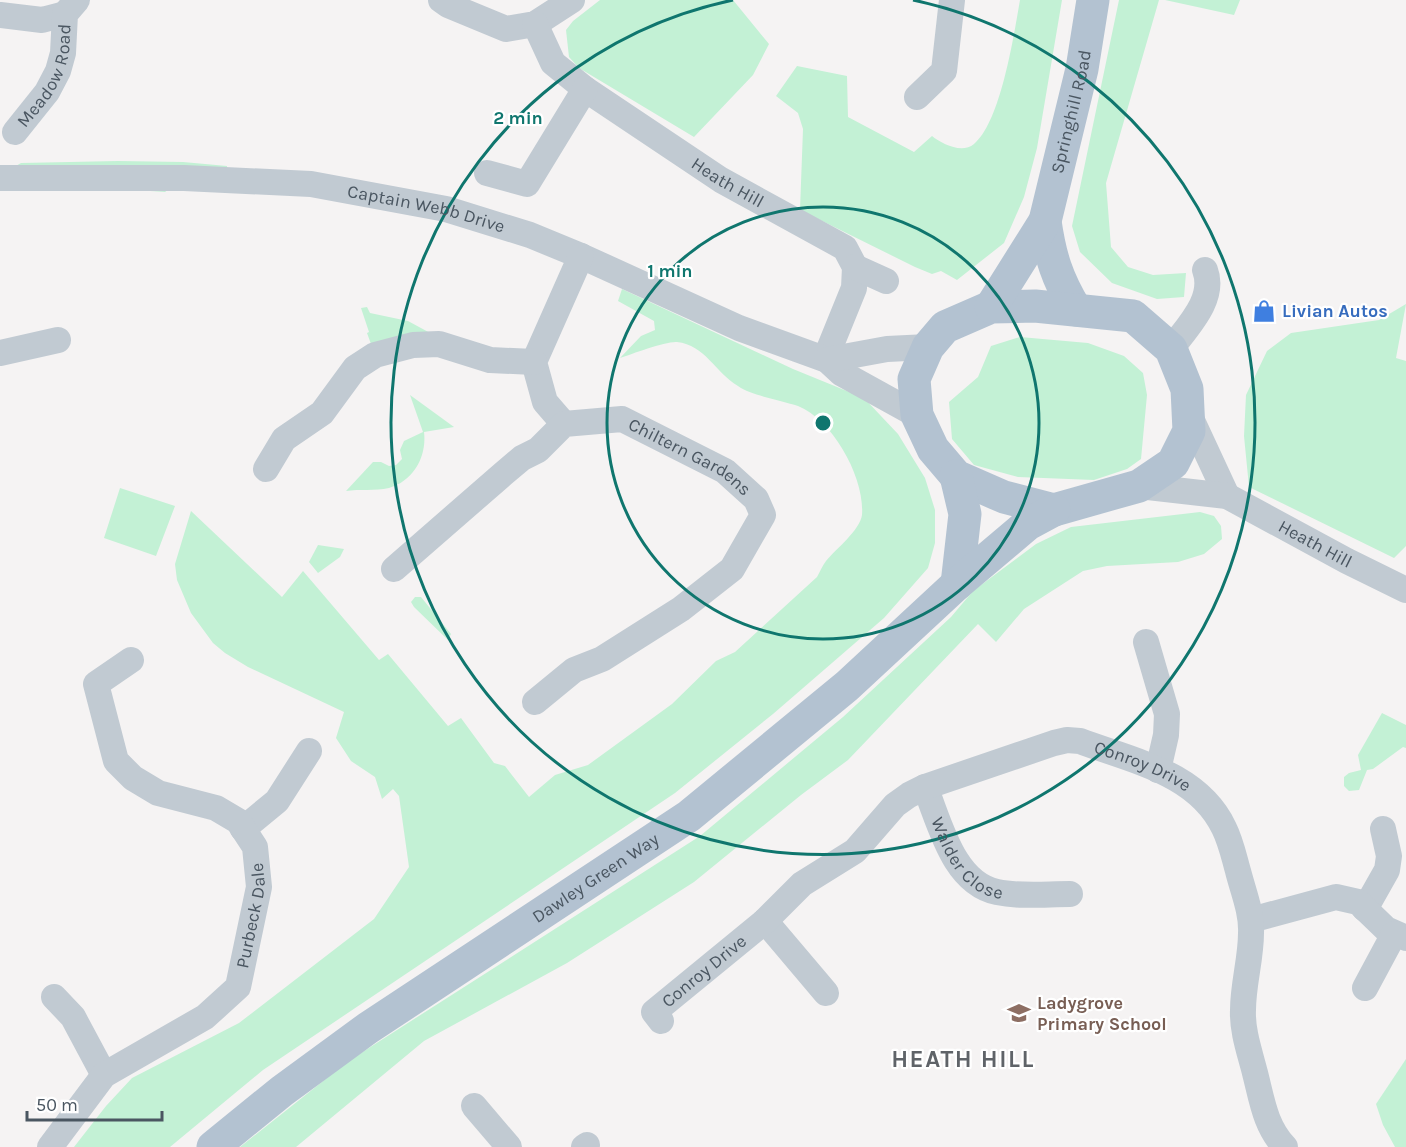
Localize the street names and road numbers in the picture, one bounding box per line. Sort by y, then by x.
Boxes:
street label: Meadow Road [12,23,75,132]
street label: Springhill Road [1046,48,1096,176]
street label: Heath Hill [687,152,768,212]
street label: Captain Webb Drive [346,180,508,238]
street label: Chiltern Gardens [625,413,756,500]
street label: Heath Hill [1275,515,1356,573]
street label: Conroy Drive [1091,736,1195,796]
street label: Walder Close [926,814,1005,904]
street label: Dawley Green Way [528,828,663,928]
street label: Purbeck Dale [231,862,270,970]
street label: Conroy Drive [657,930,751,1012]

